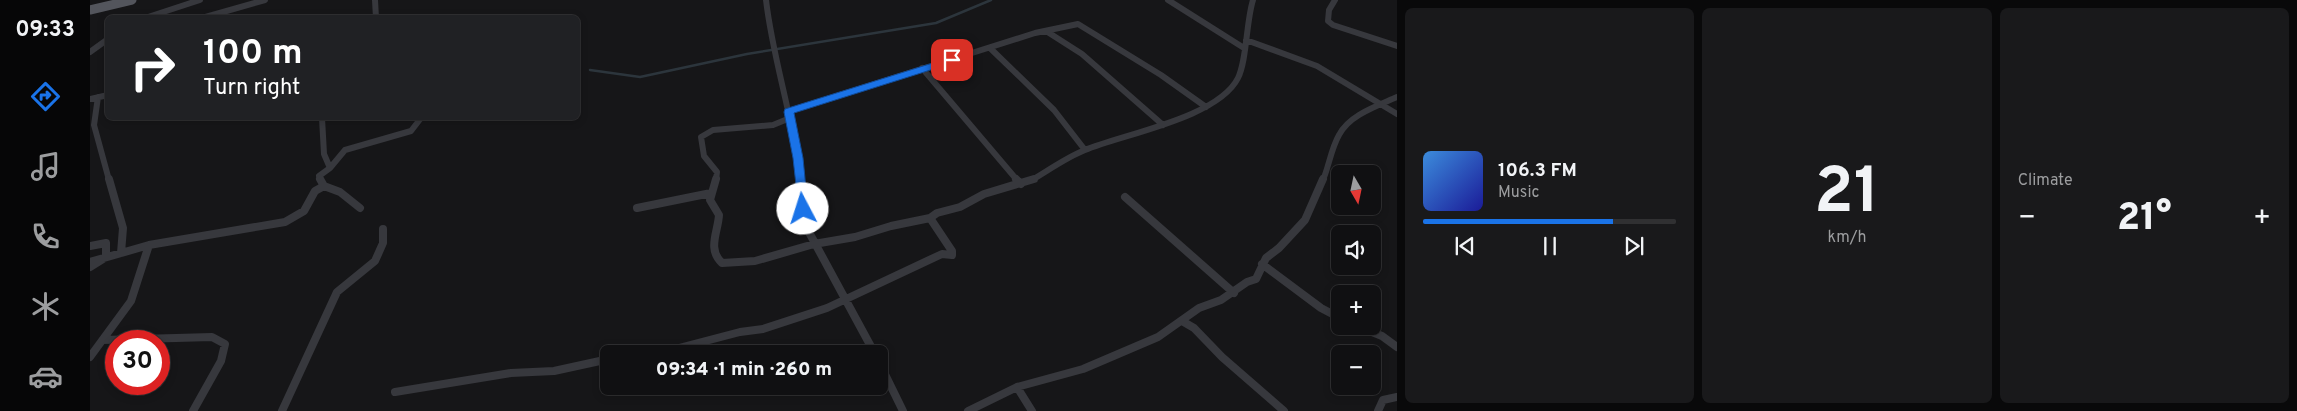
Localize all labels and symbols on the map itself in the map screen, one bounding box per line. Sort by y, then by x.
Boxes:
pin [931,39,973,81]
north arrow [1331,165,1381,215]
position arrow [776,182,828,234]
speed limit sign: 30 [105,330,170,395]

